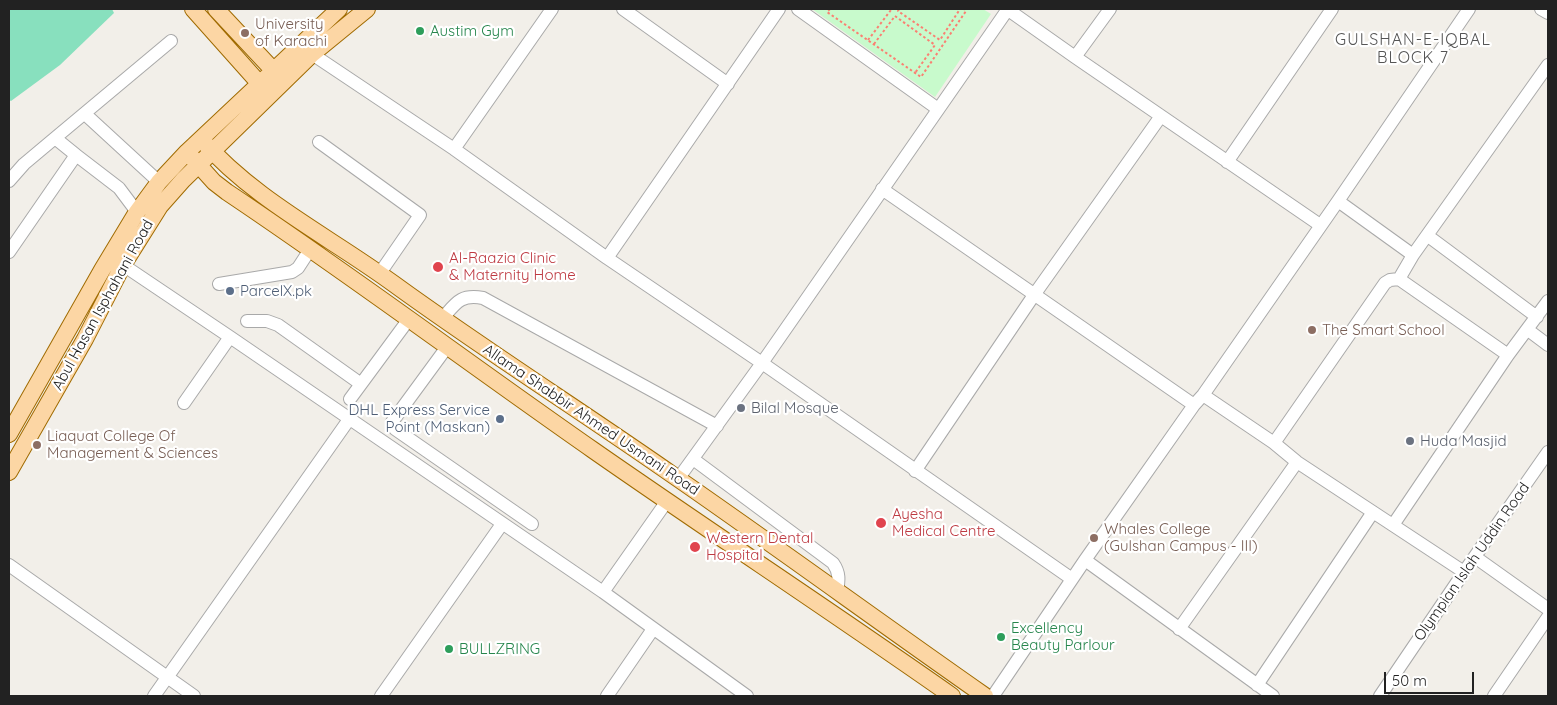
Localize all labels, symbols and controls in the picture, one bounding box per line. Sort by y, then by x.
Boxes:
place label: University of Karachi [255,15,327,50]
place label: Austim Gym [430,22,514,40]
marker: Austim Gym [414,25,426,37]
marker: University of Karachi [239,27,251,39]
district label: GULSHAN-E-IQBAL BLOCK 7 [1333,30,1493,68]
street label: Abul Hasan Isphahani Road [49,217,157,393]
place label: Al-Raazia Clinic & Maternity Home [449,249,576,284]
marker: Al-Raazia Clinic & Maternity Home [431,260,445,274]
place label: ParcelX.pk [240,282,312,300]
marker: ParcelX.pk [224,285,236,297]
place label: The Smart School [1322,321,1445,339]
marker: The Smart School [1306,324,1318,336]
street label: Allama Shabbir Ahmed Usmani Road [479,341,703,499]
place label: Bilal Mosque [751,399,839,417]
place label: DHL Express Service Point (Maskan) [349,401,490,436]
marker: Bilal Mosque [735,402,747,414]
marker: DHL Express Service Point (Maskan) [494,413,506,425]
place label: Liaquat College Of Management & Sciences [47,427,218,462]
place label: Huda Masjid [1420,432,1506,450]
marker: Huda Masjid [1404,435,1416,447]
marker: Liaquat College Of Management & Sciences [31,439,43,451]
street label: Olympian Islah Uddin Road [1410,479,1534,645]
place label: Ayesha Medical Centre [892,505,996,540]
marker: Ayesha Medical Centre [874,516,888,530]
place label: Whales College (Gulshan Campus - III) [1104,520,1258,555]
place label: Western Dental Hospital [706,529,813,564]
marker: Whales College (Gulshan Campus - III) [1088,532,1100,544]
marker: Western Dental Hospital [688,540,702,554]
place label: Excellency Beauty Parlour [1011,619,1115,654]
marker: Excellency Beauty Parlour [995,631,1007,643]
place label: BULLZRING [459,640,540,658]
marker: BULLZRING [443,643,455,655]
scale bar [1387,662,1477,694]
text: 50 m [1392,671,1427,690]

